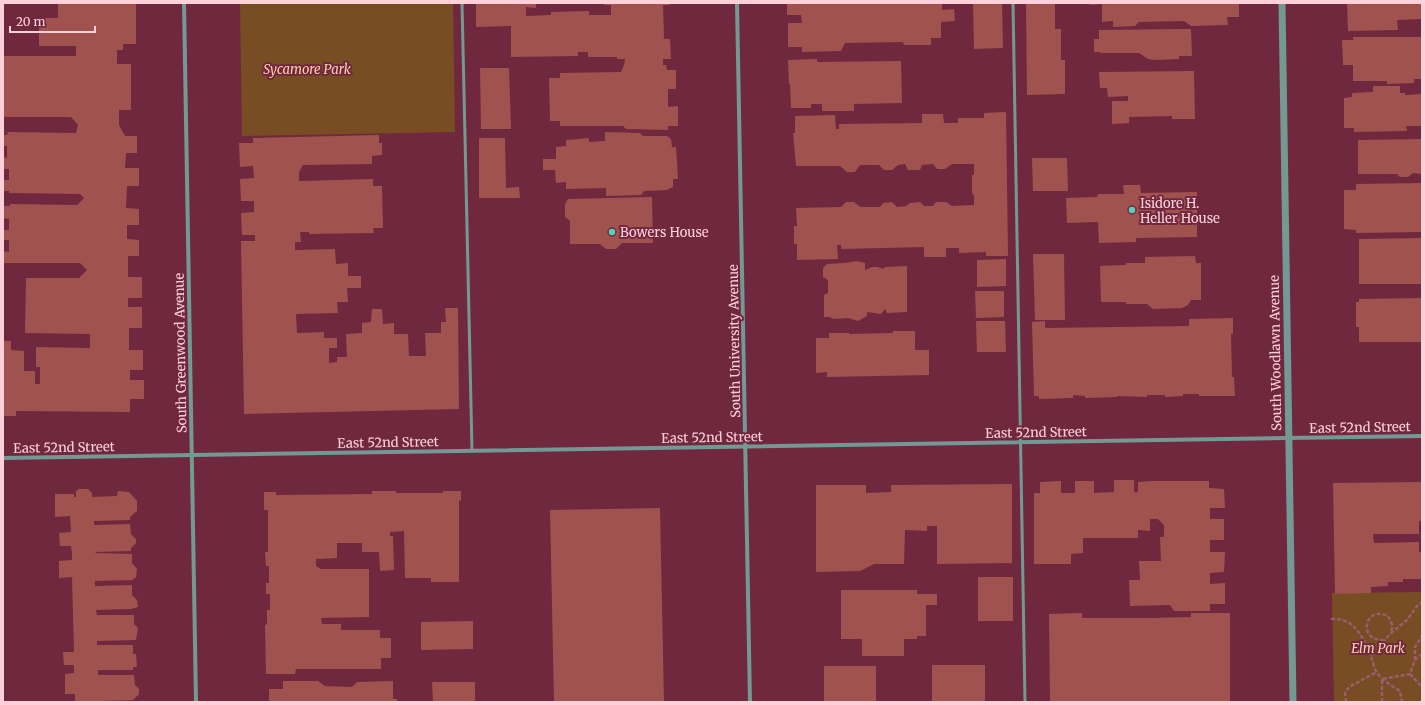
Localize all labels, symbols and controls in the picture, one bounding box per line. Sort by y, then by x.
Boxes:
scale bar [10,8,95,34]
text: 20 m [16,14,45,29]
park label: Sycamore Park [263,61,351,78]
place label: Isidore H. Heller House [1140,195,1220,227]
marker: Isidore H. Heller House [1127,205,1137,215]
place label: Bowers House [620,224,709,241]
marker: Bowers House [607,227,617,237]
street label: South University Avenue [725,264,744,418]
street label: South Greenwood Avenue [171,272,190,433]
street label: South Woodlawn Avenue [1266,275,1285,431]
street label: East 52nd Street [1309,418,1411,437]
street label: East 52nd Street [985,423,1087,442]
street label: East 52nd Street [661,428,763,447]
street label: East 52nd Street [337,433,439,452]
street label: East 52nd Street [13,438,115,457]
park label: Elm Park [1351,640,1405,657]

